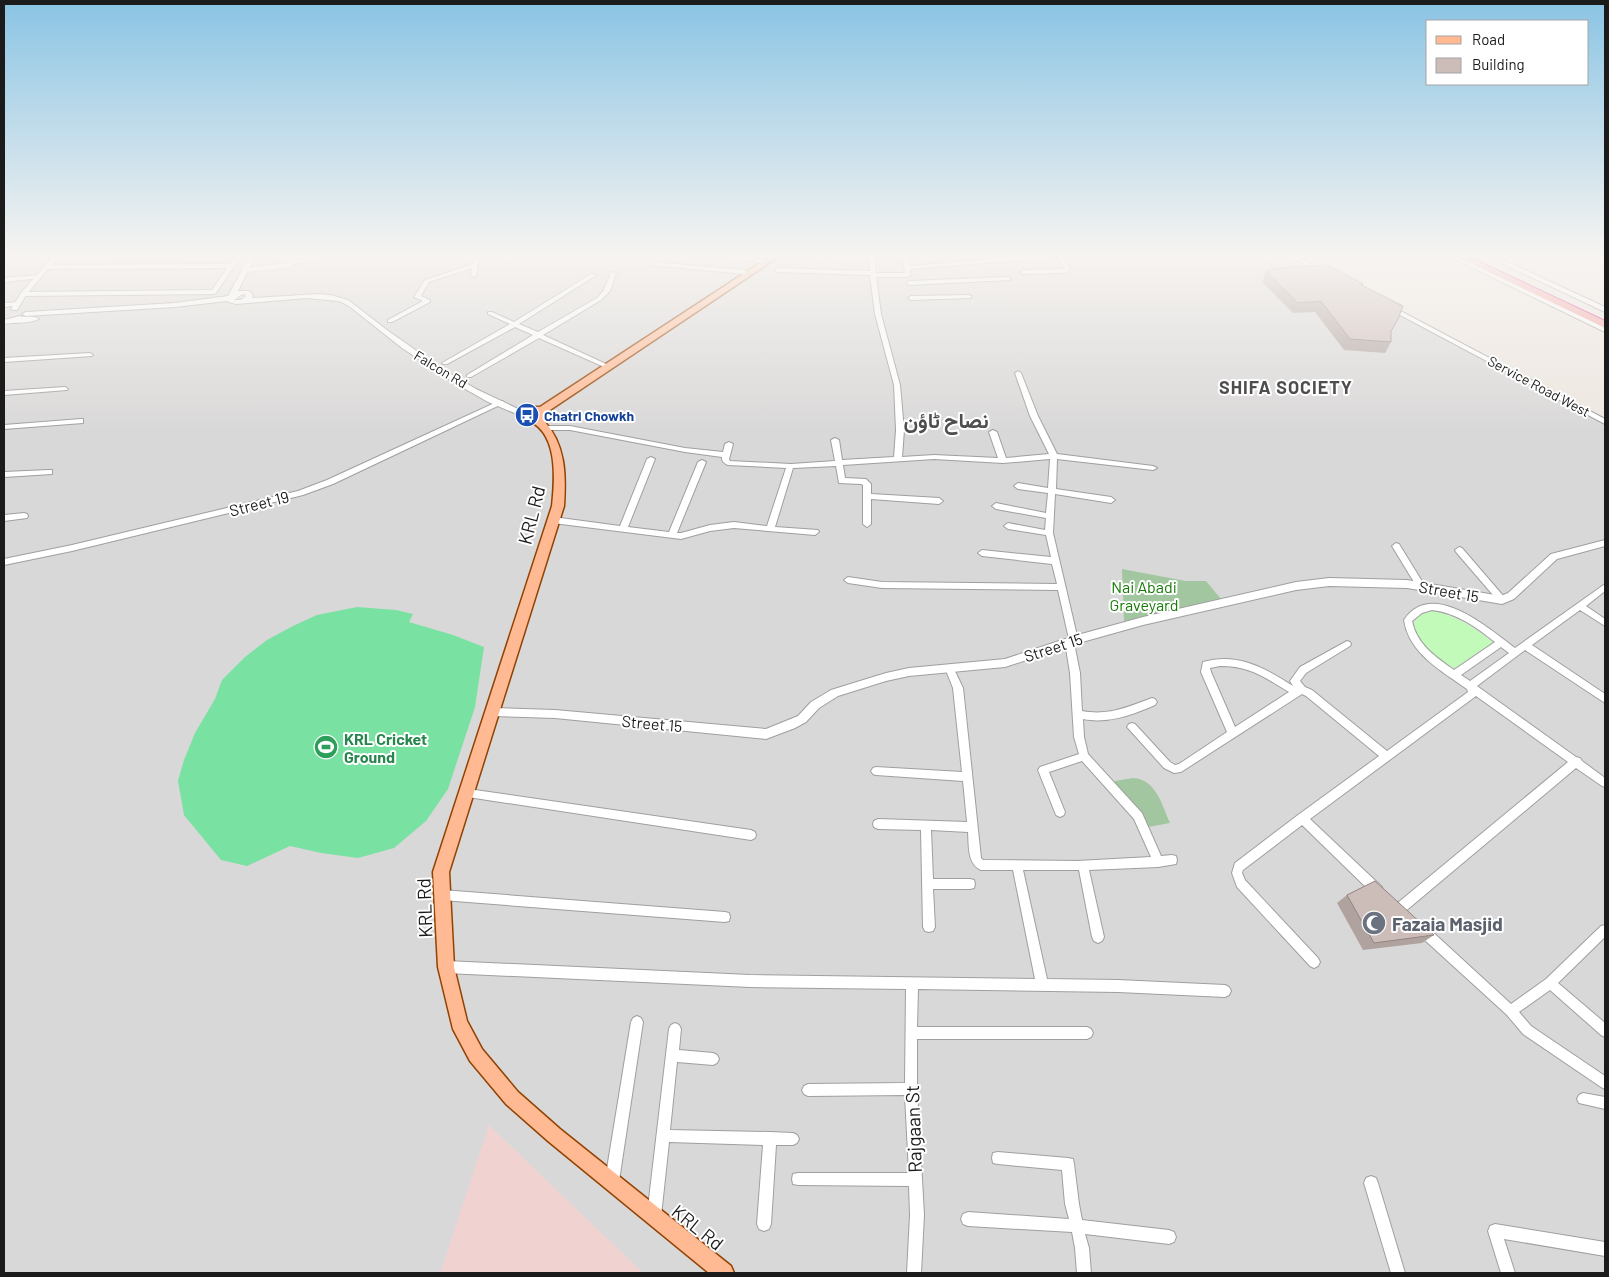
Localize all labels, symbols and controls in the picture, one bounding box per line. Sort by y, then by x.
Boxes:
legend [1426,20,1589,85]
text: Road [1472,30,1505,48]
text: Building [1472,55,1525,73]
street label: Falcon Rd [411,346,471,392]
street label: Service Road West [1485,352,1593,420]
district label: SHIFA SOCIETY [1219,376,1353,398]
bus stop icon: Chatri Chowkh [514,402,540,428]
place label: Chatri Chowkh [544,407,634,424]
district label: نصاح ٹاؤن [903,407,989,435]
street label: KRL Rd [513,483,549,547]
street label: Street 19 [227,486,291,520]
street label: Street 15 [1417,576,1481,606]
park label: Nai Abadi Graveyard [1109,577,1179,614]
street label: Street 15 [1021,629,1085,665]
street label: Street 15 [621,711,683,735]
place label: KRL Cricket Ground [344,729,427,766]
sports icon: KRL Cricket Ground [313,734,339,760]
street label: KRL Rd [411,878,437,938]
mosque icon: Fazaia Masjid [1361,910,1387,936]
place label: Fazaia Masjid [1392,912,1503,935]
street label: Rajgaan St [900,1085,926,1173]
street label: KRL Rd [668,1199,728,1255]

